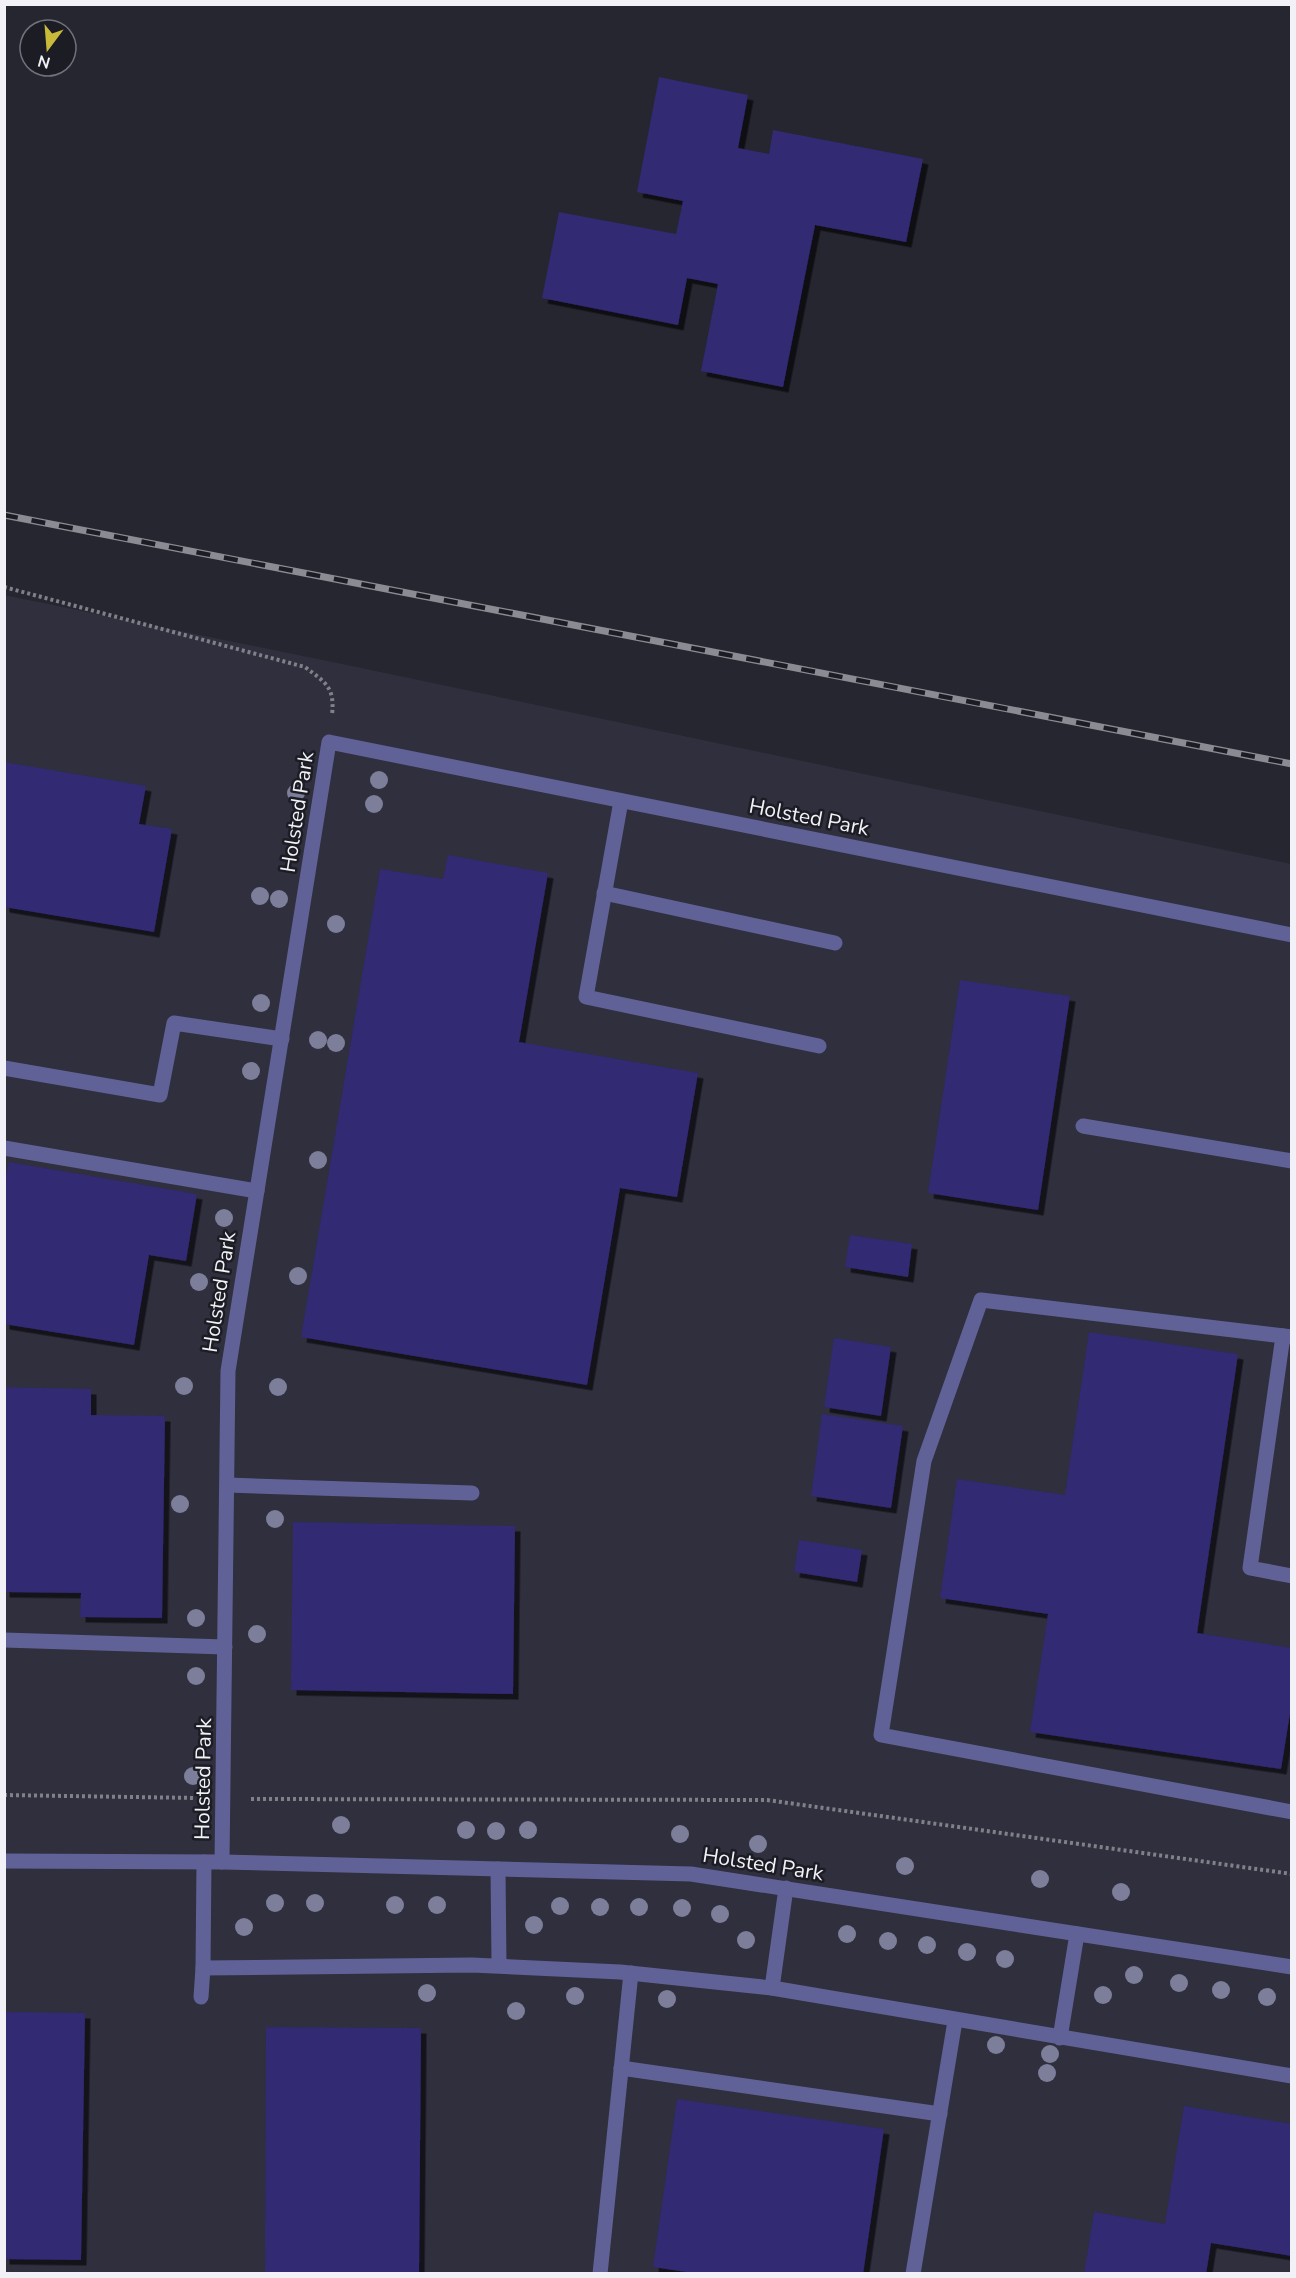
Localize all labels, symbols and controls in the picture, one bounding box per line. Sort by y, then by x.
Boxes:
north arrow [18,18,78,78]
text: N [35,49,53,74]
street label: Holsted Park [274,749,320,874]
street label: Holsted Park [747,792,872,842]
street label: Holsted Park [196,1229,242,1354]
street label: Holsted Park [188,1717,218,1840]
street label: Holsted Park [701,1841,826,1887]

